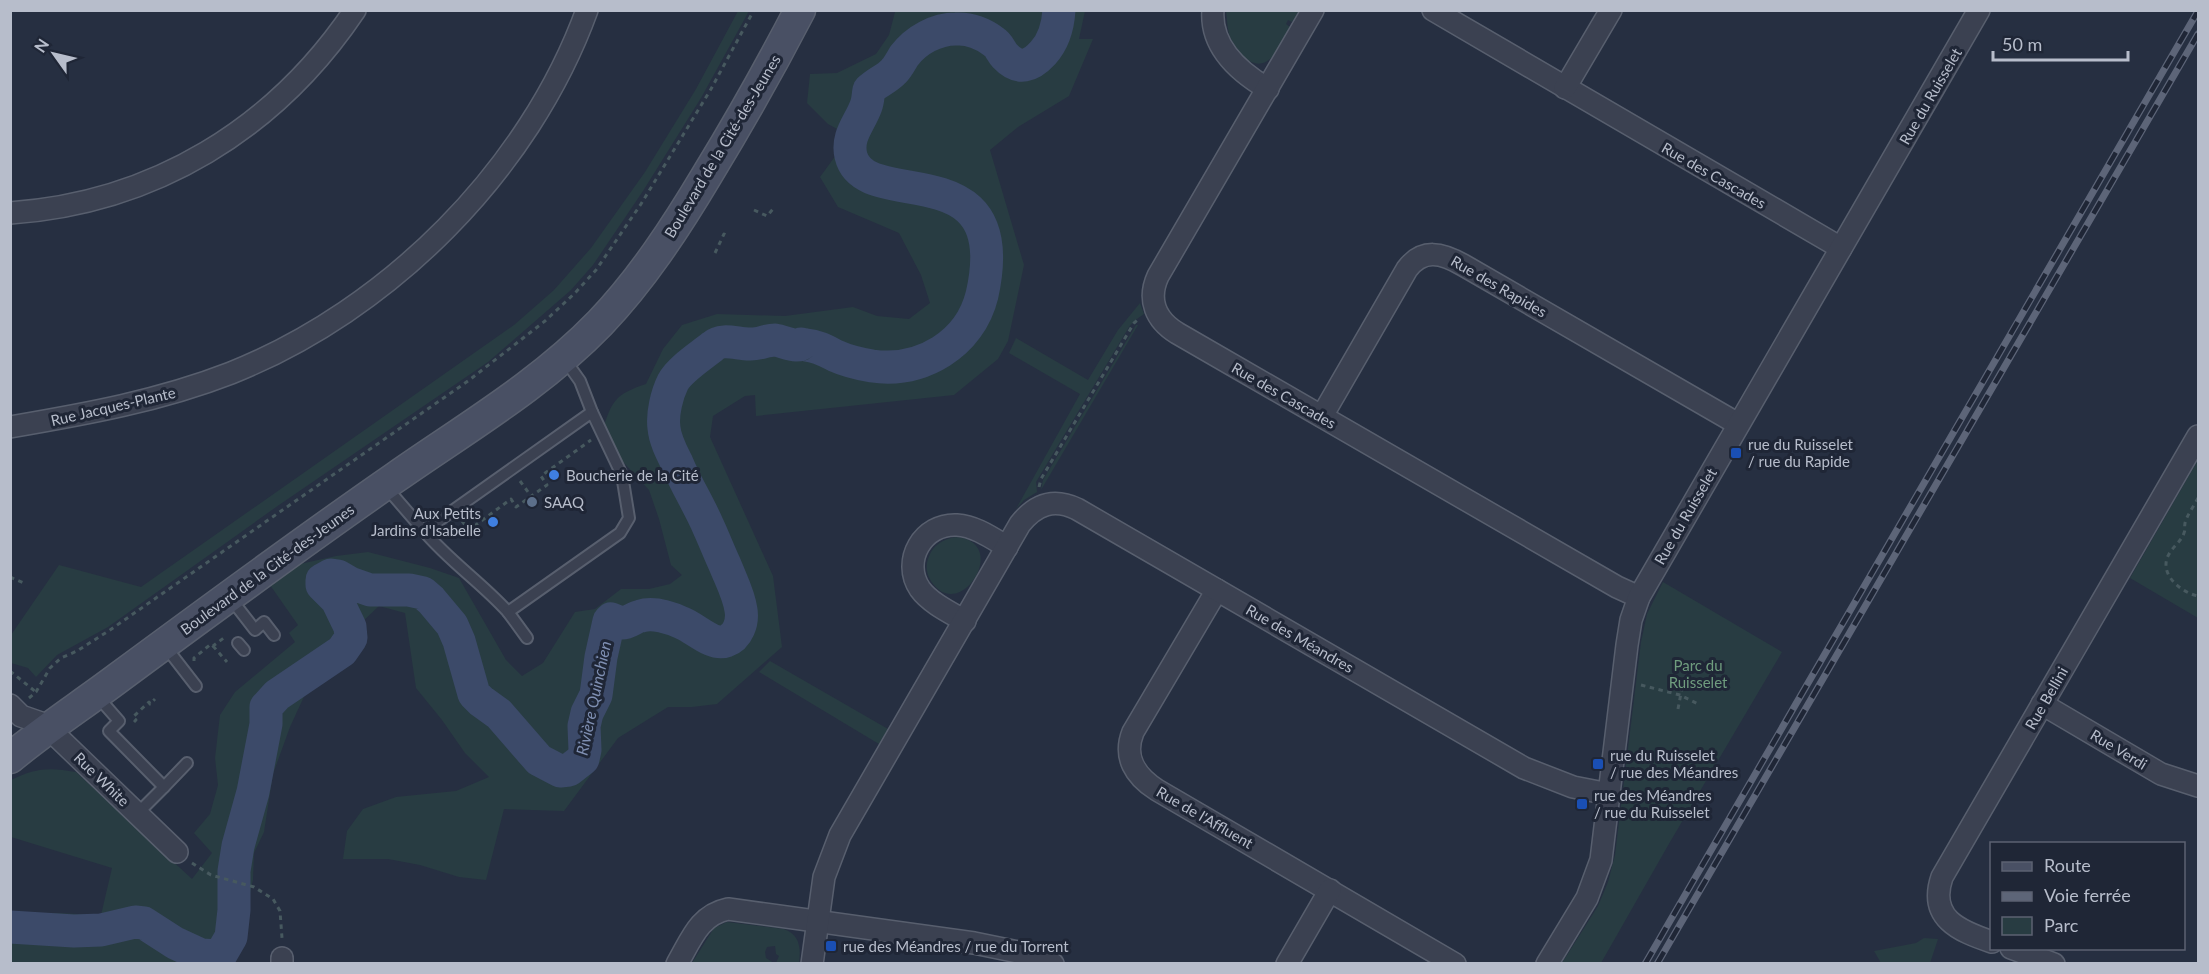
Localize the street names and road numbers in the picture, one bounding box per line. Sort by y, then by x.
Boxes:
street label: Rue du Ruisselet [1895,44,1965,148]
street label: Boulevard de la Cité-des-Jeunes [660,51,784,241]
street label: Rue des Cascades [1659,138,1769,212]
street label: Rue des Rapides [1448,251,1550,321]
street label: Rue des Cascades [1229,358,1339,432]
street label: Rue Jacques-Plante [49,383,177,429]
street label: Rue du Ruisselet [1650,464,1720,568]
street label: Boulevard de la Cité-des-Jeunes [177,500,357,638]
street label: Rue des Méandres [1243,600,1357,676]
street label: Rue Bellini [2021,663,2071,733]
street label: Rue Verdi [2087,725,2151,773]
street label: Rue White [71,748,133,810]
street label: Rue de l'Affluent [1154,782,1257,852]

